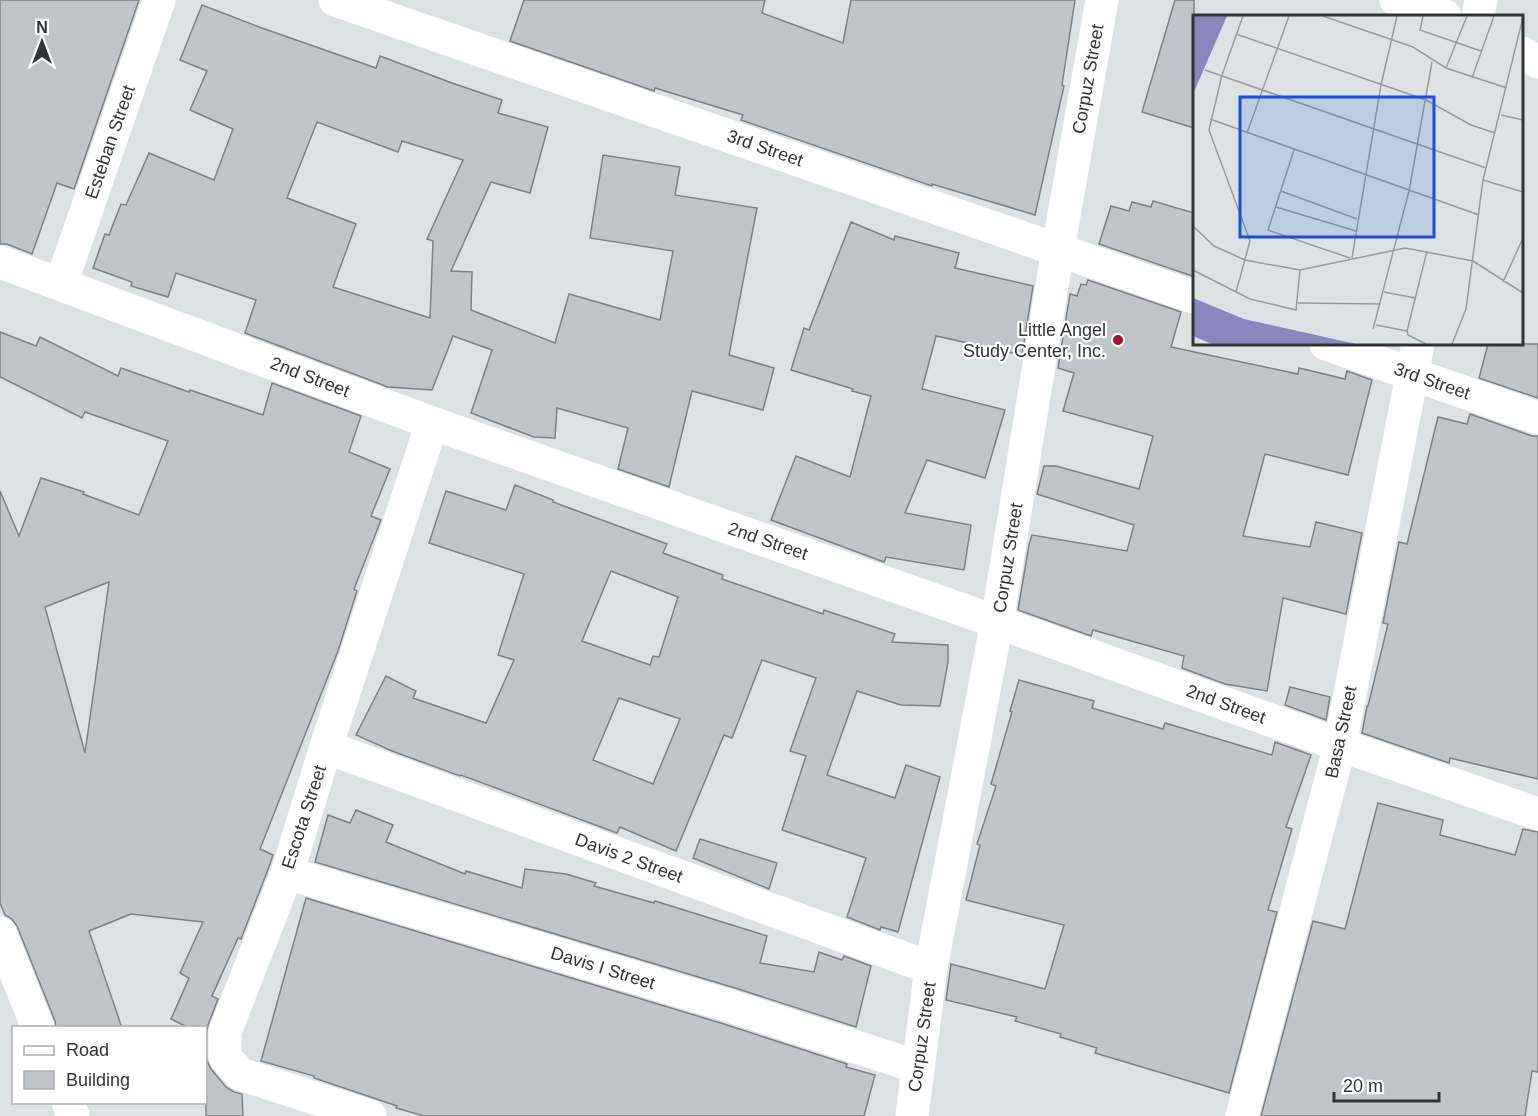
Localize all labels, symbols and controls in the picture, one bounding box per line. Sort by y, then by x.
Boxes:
north arrow [12,12,72,72]
inset map [1193,15,1523,345]
text: N [36,19,48,36]
street label: Corpuz Street [1069,23,1107,135]
street label: Esteban Street [81,82,139,202]
street label: 3rd Street [724,126,806,170]
place label: Little Angel Study Center, Inc. [963,320,1106,361]
marker: Little Angel Study Center, Inc. [1111,333,1125,347]
street label: 2nd Street [268,353,352,401]
street label: 3rd Street [1391,359,1473,403]
street label: Corpuz Street [989,502,1027,614]
street label: 2nd Street [725,518,811,564]
street label: 2nd Street [1184,680,1268,728]
street label: Basa Street [1321,684,1361,780]
street label: Escota Street [278,763,330,871]
street label: Davis 2 Street [572,829,686,887]
street label: Davis I Street [548,943,658,993]
street label: Corpuz Street [904,981,940,1093]
legend [12,1026,207,1104]
text: Road [66,1040,109,1060]
scale bar [1334,1065,1439,1103]
text: Building [66,1070,130,1090]
text: 20 m [1343,1076,1383,1096]

